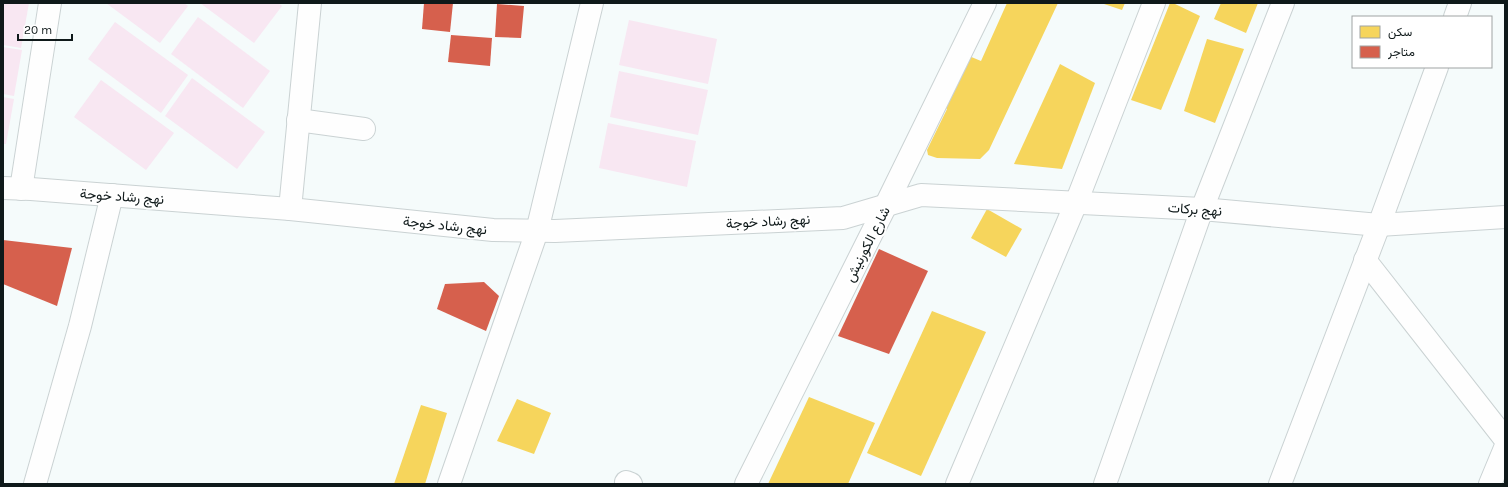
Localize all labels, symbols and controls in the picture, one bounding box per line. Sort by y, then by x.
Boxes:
scale bar [18,16,72,42]
legend [1352,16,1492,68]
text: 20 m [24,23,52,37]
text: سكن [1388,25,1412,40]
text: متاجر [1387,45,1415,60]
street label: نهج رشاد خوجة [79,185,165,210]
street label: نهج بركات [1167,199,1223,222]
street label: شارع الكورنيش [841,204,895,286]
street label: نهج رشاد خوجة [725,211,811,234]
street label: نهج رشاد خوجة [402,213,488,240]

